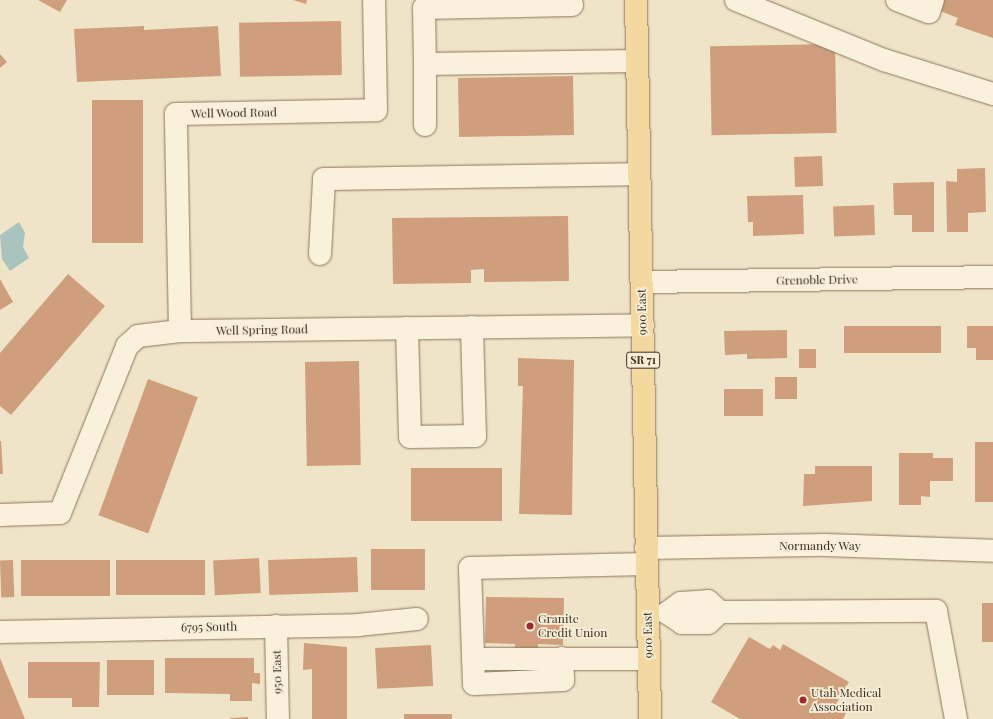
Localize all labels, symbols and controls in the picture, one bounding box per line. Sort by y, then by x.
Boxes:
street label: Well Wood Road [191,105,277,121]
street label: Grenoble Drive [776,272,858,288]
street label: 900 East [634,289,650,335]
street label: Well Spring Road [216,322,308,338]
road number: SR 71 [626,351,660,369]
street label: Normandy Way [779,539,861,553]
place label: Granite Credit Union [538,612,608,640]
street label: 900 East [640,612,656,658]
street label: 6795 South [181,619,237,635]
marker: Granite Credit Union [525,621,535,631]
street label: 950 East [269,650,285,694]
place label: Utah Medical Association [811,686,881,714]
marker: Utah Medical Association [798,695,808,705]

